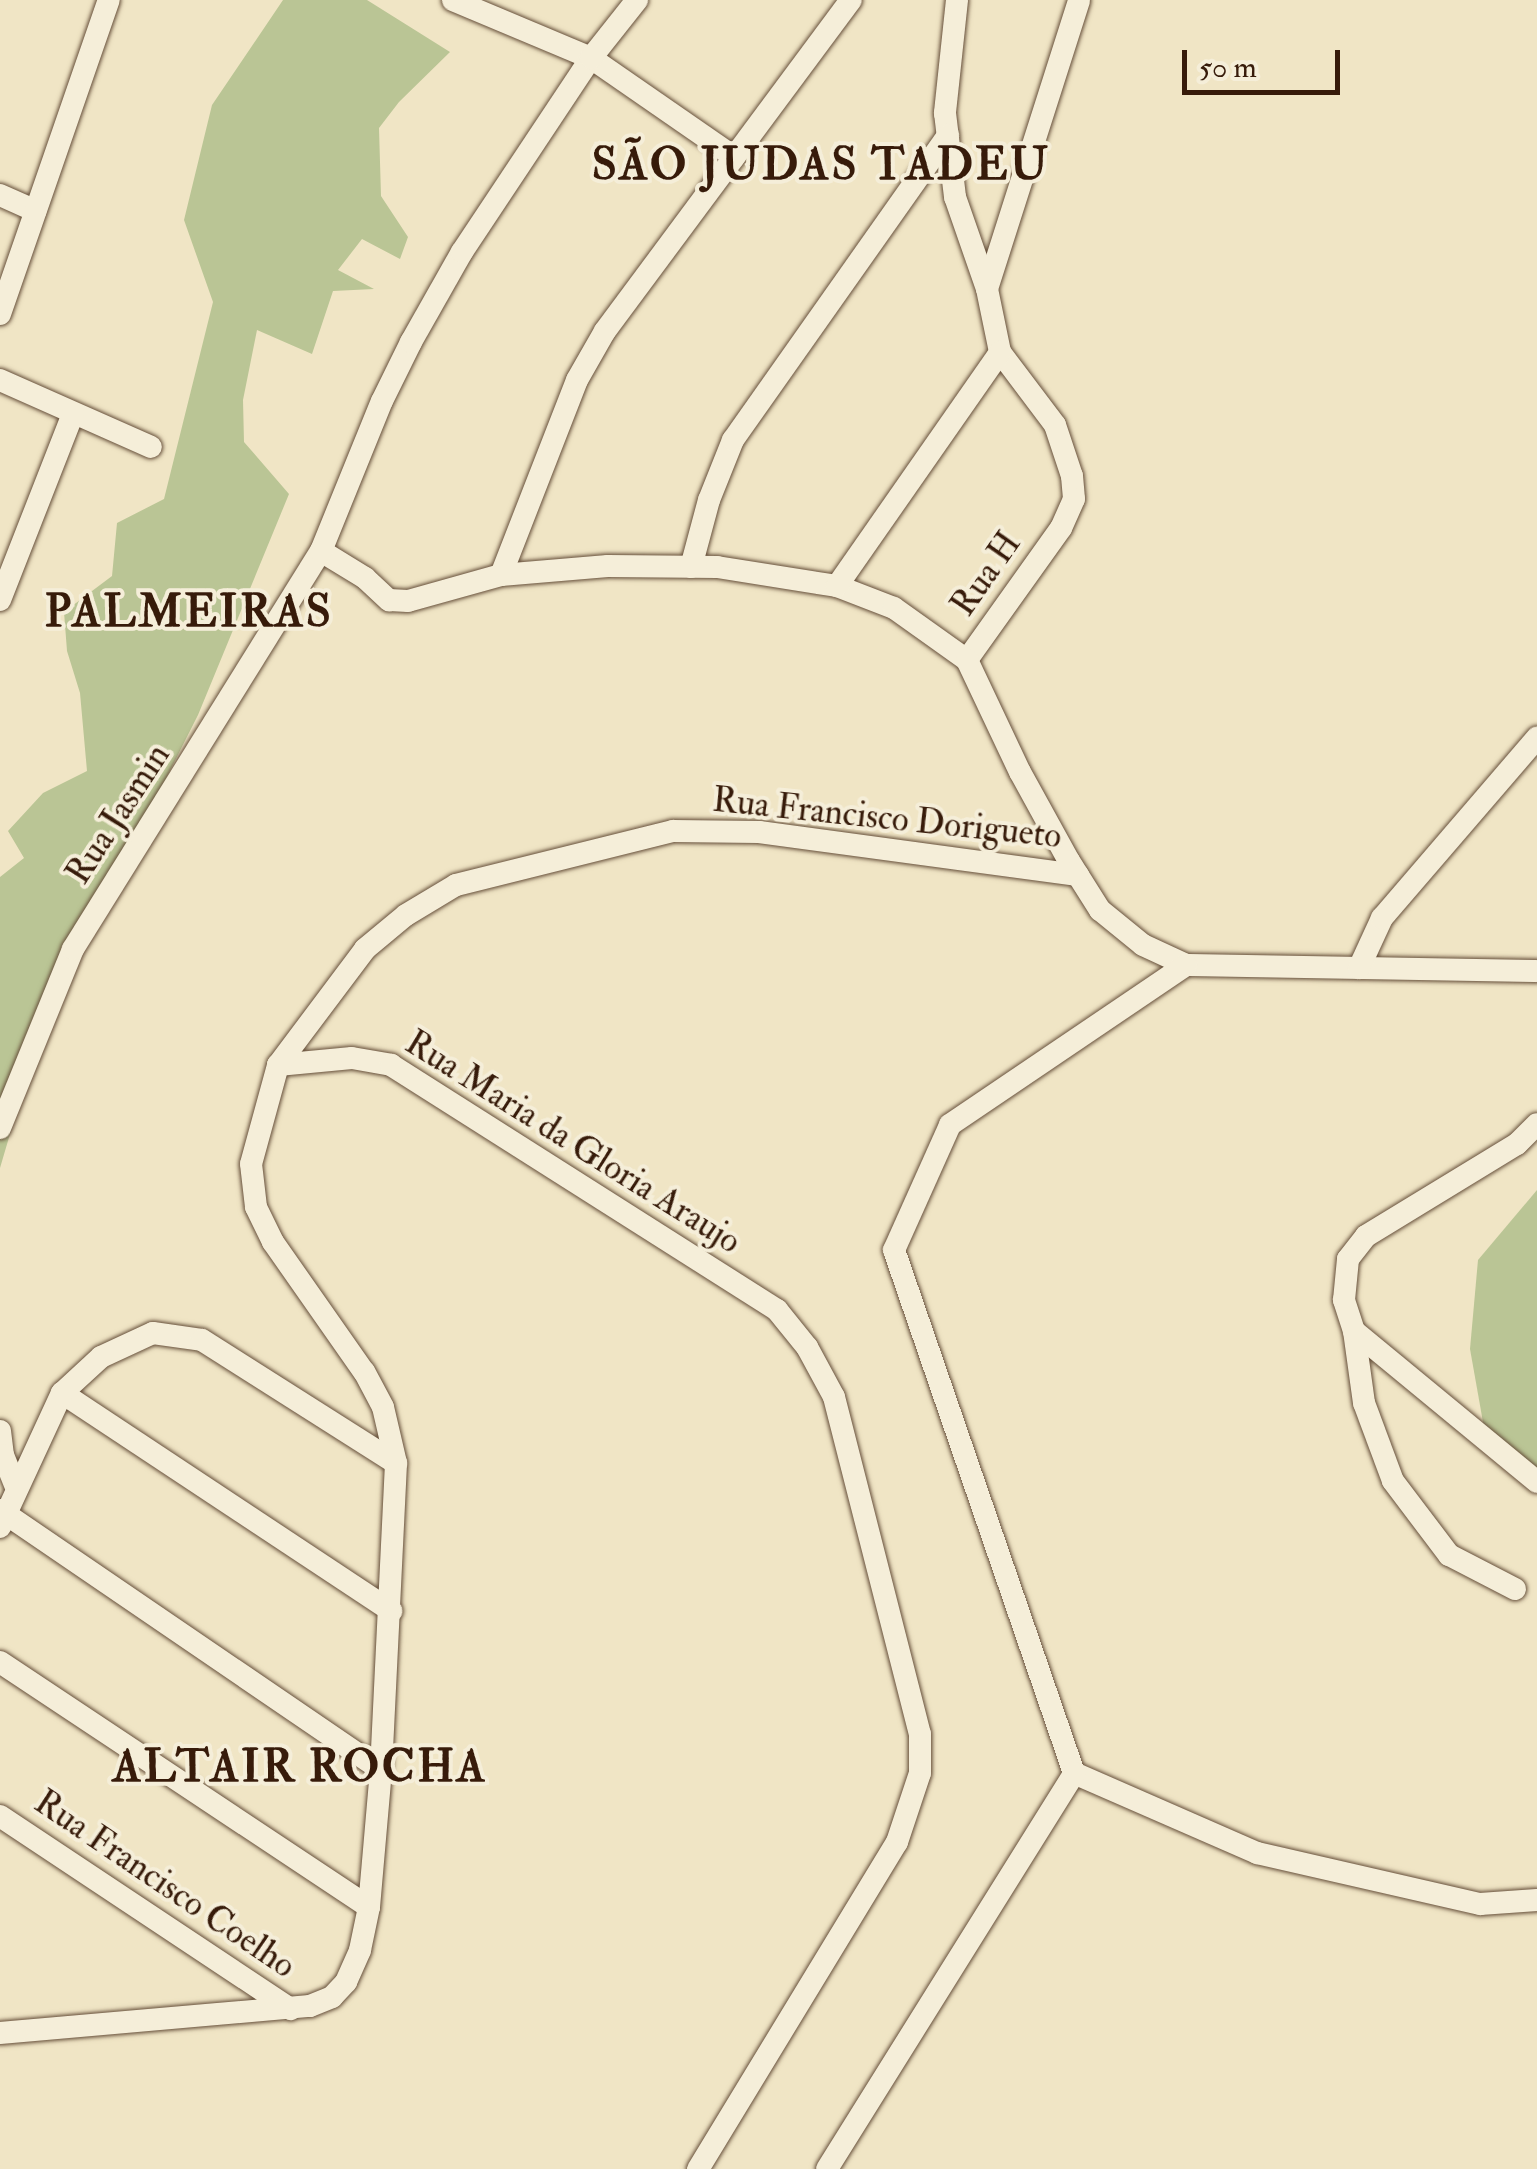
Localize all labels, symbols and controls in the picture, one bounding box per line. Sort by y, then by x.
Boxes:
scale bar [1187,30,1344,92]
text: 50 m [1199,49,1257,86]
district label: SÃO JUDAS TADEU [592,139,1050,193]
street label: Rua H [942,524,1030,624]
district label: PALMEIRAS [45,586,333,640]
street label: Rua Jasmin [57,736,179,892]
street label: Rua Francisco Dorigueto [710,779,1064,857]
street label: Rua Maria da Gloria Araujo [398,1021,748,1263]
district label: ALTAIR ROCHA [112,1741,488,1795]
street label: Rua Francisco Coelho [26,1781,304,1987]

